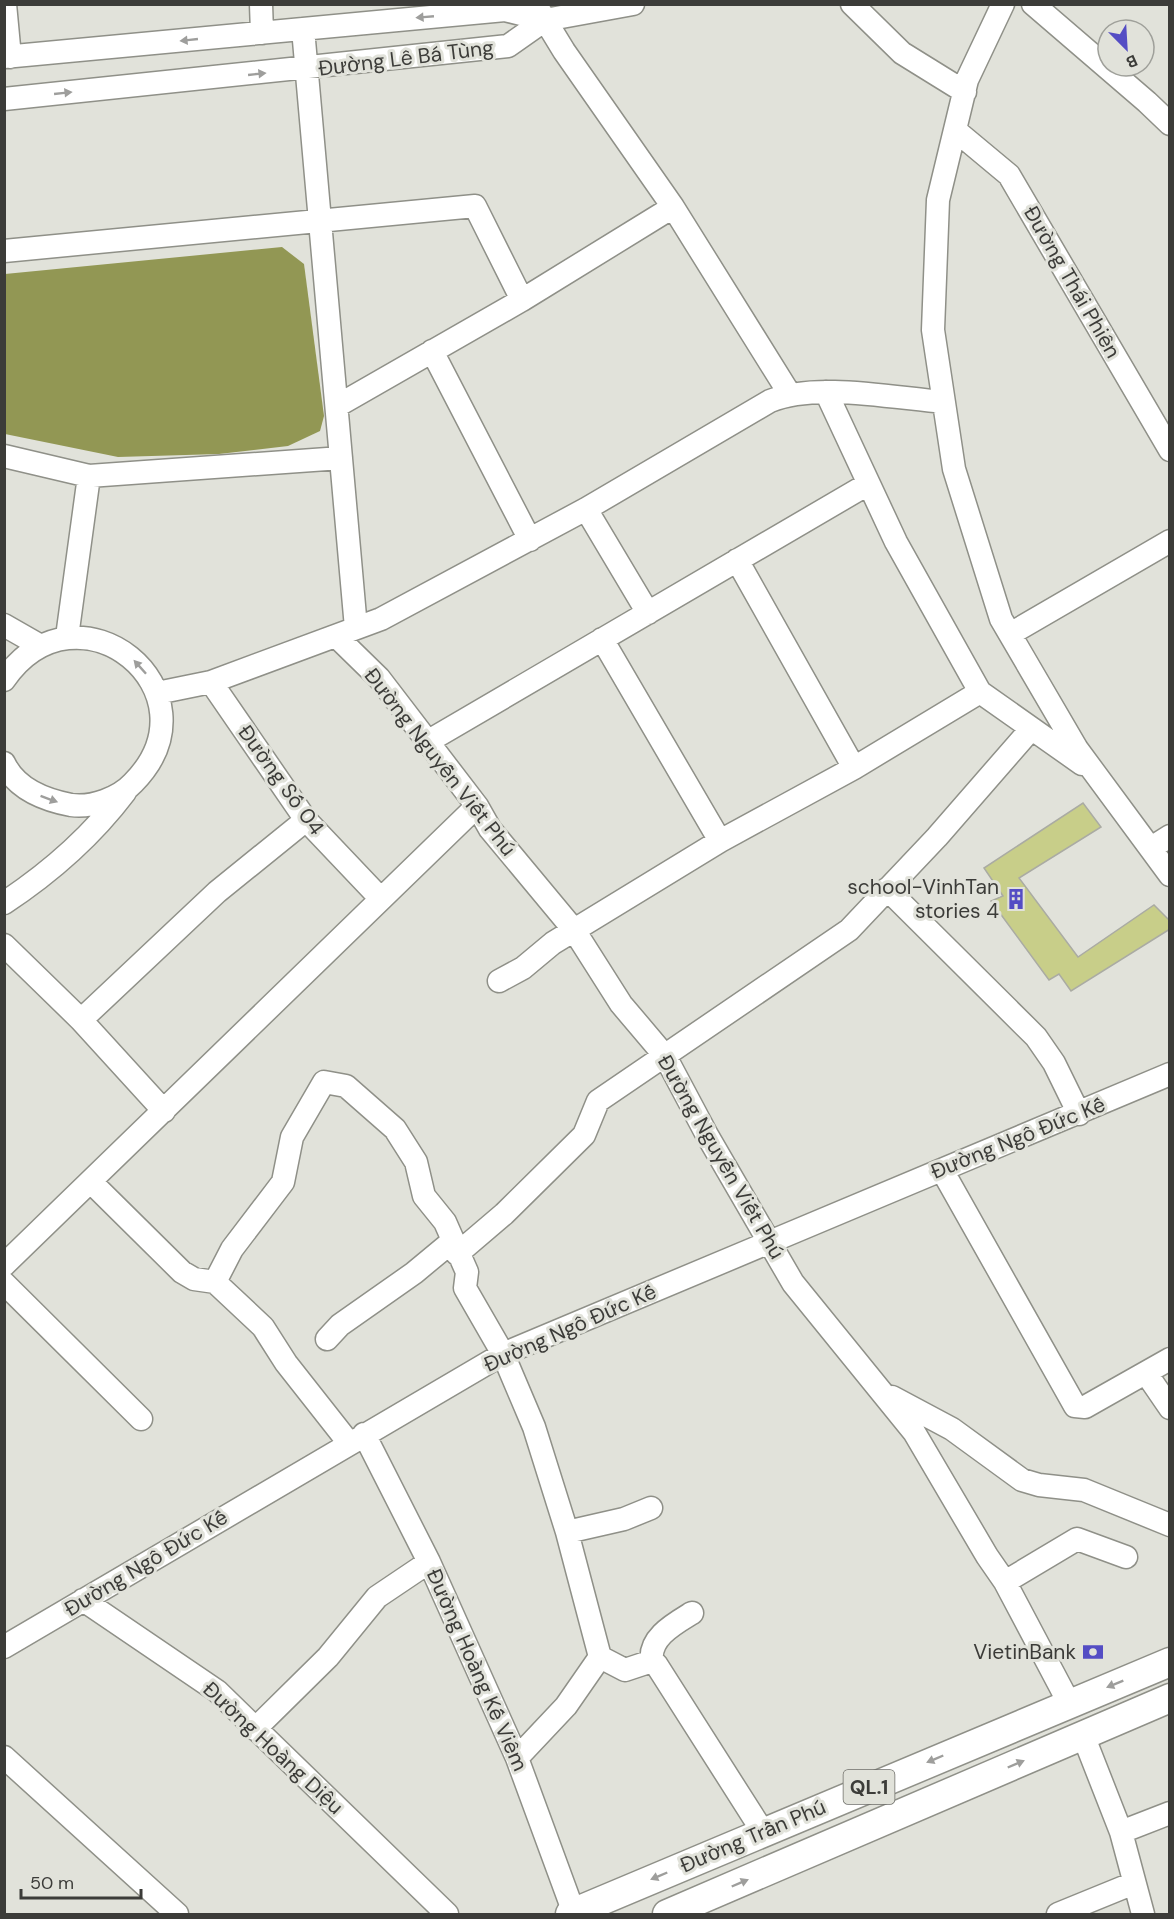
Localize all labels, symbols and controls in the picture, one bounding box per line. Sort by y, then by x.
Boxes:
one-way arrow [416,12,435,22]
north arrow [1096,18,1156,78]
street label: Đường Lê Bá Tùng [317,33,496,83]
one-way arrow [180,35,199,45]
text: B [1123,50,1141,73]
one-way arrow [247,69,266,79]
one-way arrow [53,88,72,98]
street label: Đường Thái Phiên [1017,201,1127,363]
one-way arrow [133,659,147,674]
street label: Đường Nguyễn Viết Phú [358,662,522,862]
street label: Đường Số 04 [232,719,331,841]
one-way arrow [40,794,58,804]
place label: school-VinhTan stories 4 [847,873,999,925]
building icon: school-VinhTan stories 4 [1004,887,1028,911]
street label: Đường Nguyễn Viết Phú [651,1050,791,1264]
street label: Đường Ngô Đức Kế [927,1090,1110,1186]
street label: Đường Ngô Đức Kế [479,1277,661,1379]
street label: Đường Ngô Đức Kế [59,1503,233,1623]
street label: Đường Hoàng Kế Viêm [420,1565,534,1775]
place label: VietinBank [973,1638,1076,1666]
bank icon: VietinBank [1081,1640,1105,1664]
street label: Đường Hoàng Diệu [197,1675,349,1821]
one-way arrow [1106,1679,1124,1689]
one-way arrow [927,1755,944,1764]
one-way arrow [1007,1759,1025,1769]
road number: QL.1 [844,1770,894,1804]
street label: Đường Trần Phú [676,1793,830,1879]
scale bar [21,1862,141,1900]
text: 50 m [30,1871,74,1895]
one-way arrow [650,1872,668,1882]
one-way arrow [731,1878,749,1887]

